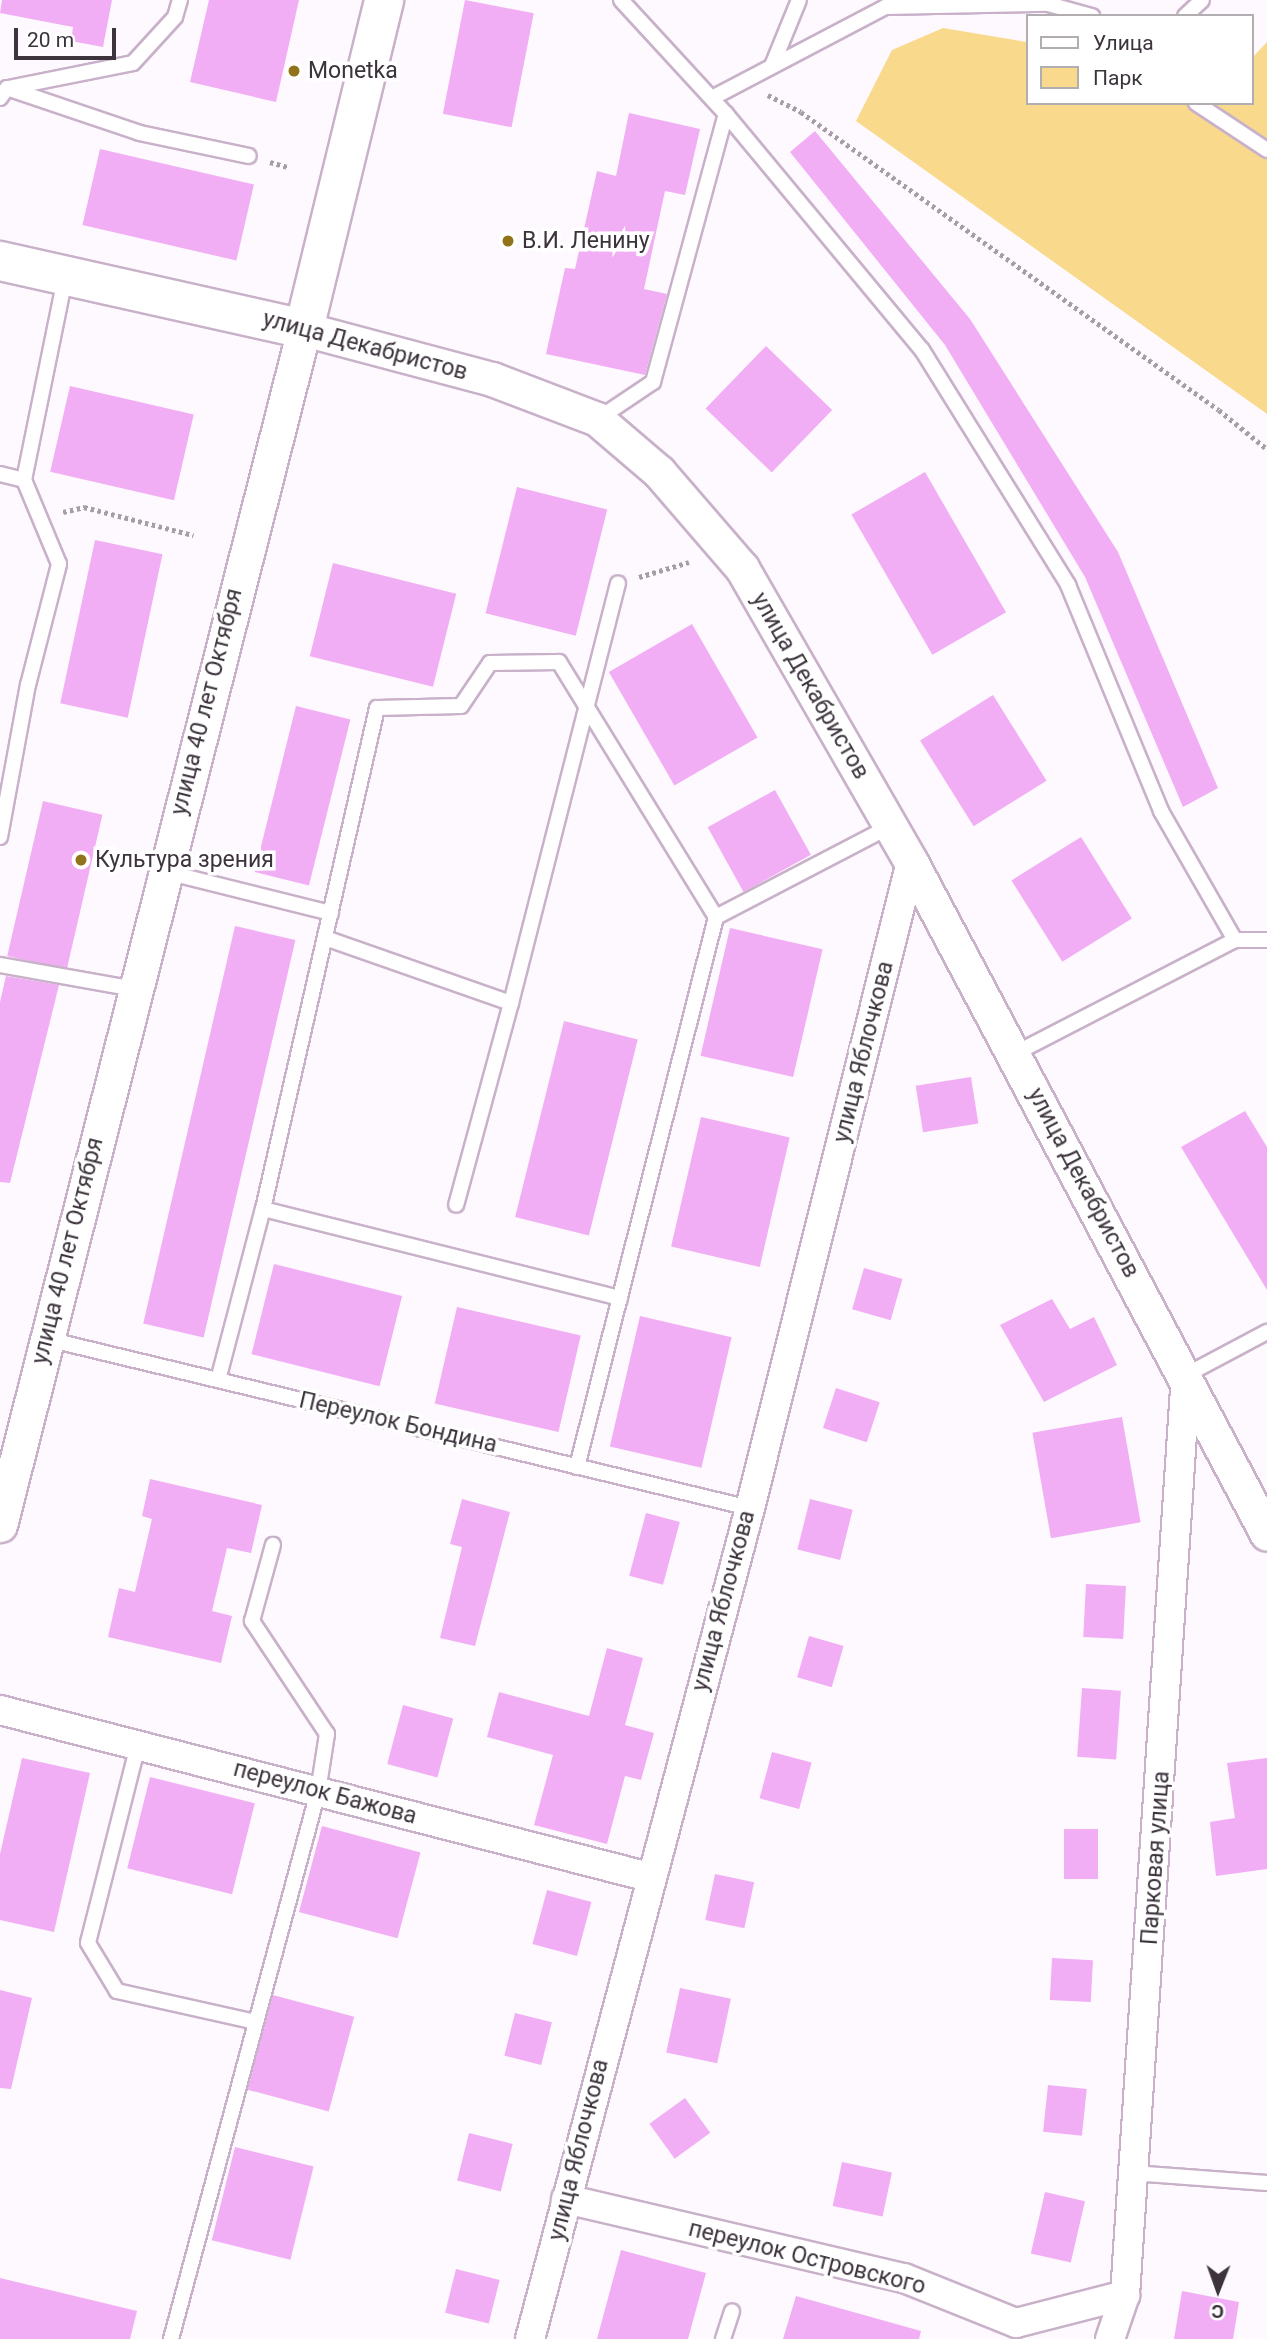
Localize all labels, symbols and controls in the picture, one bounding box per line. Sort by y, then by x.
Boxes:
scale bar [18,14,119,58]
legend [1026,14,1253,105]
text: 20 m [27,28,74,52]
text: Улица [1093,31,1154,55]
place label: Monetka [308,57,398,85]
marker: Monetka [286,63,302,79]
text: Парк [1093,66,1143,90]
place label: В.И. Ленину [522,227,650,255]
marker: В.И. Ленину [500,233,516,249]
street label: улица Декабристов [260,305,470,387]
street label: улица 40 лет Октября [165,586,249,818]
street label: улица Декабристов [745,588,875,784]
place label: Культура зрения [95,846,274,874]
marker: Культура зрения [73,852,89,868]
street label: улица Яблочкова [828,958,900,1146]
street label: улица Декабристов [1021,1083,1145,1283]
street label: улица 40 лет Октября [26,1135,110,1367]
street label: Переулок Бондина [296,1387,500,1459]
street label: улица Яблочкова [687,1508,761,1694]
street label: переулок Бажова [230,1755,420,1831]
street label: Парковая улица [1136,1770,1176,1946]
street label: улица Яблочкова [543,2056,615,2244]
street label: переулок Островского [686,2215,928,2301]
north arrow [1183,2255,1253,2325]
text: С [1211,2300,1224,2323]

